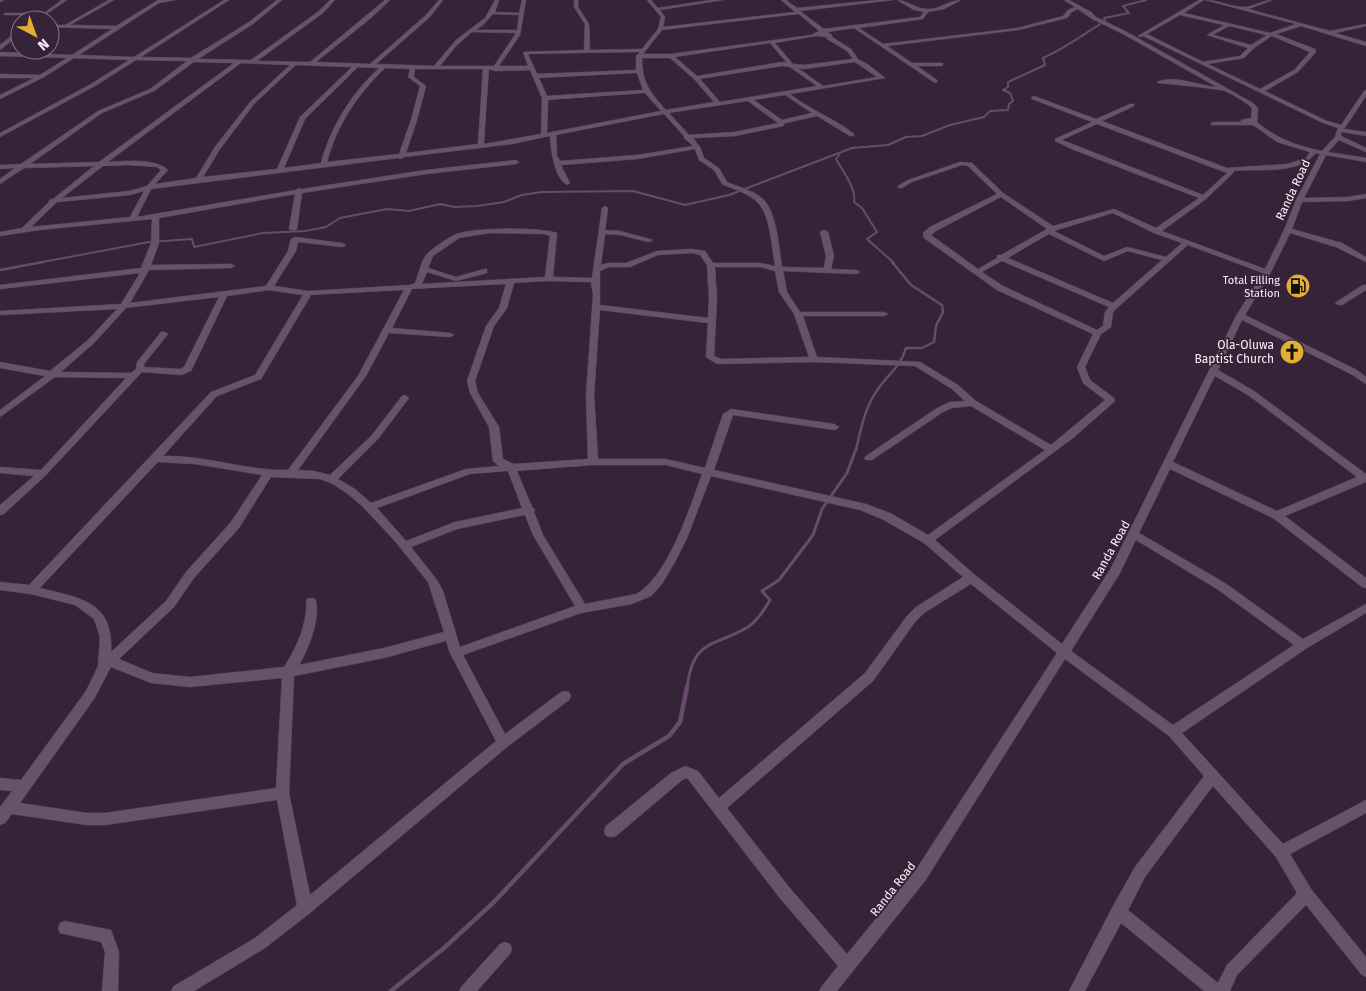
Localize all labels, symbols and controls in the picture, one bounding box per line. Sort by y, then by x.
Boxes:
north arrow [10,10,60,60]
text: N [34,35,52,54]
street label: Randa Road [1273,157,1313,223]
fuel station icon: Total Filling Station [1285,273,1311,299]
place label: Total Filling Station [1223,274,1280,300]
place label: Ola-Oluwa Baptist Church [1195,338,1274,366]
church icon: Ola-Oluwa Baptist Church [1279,339,1305,365]
street label: Randa Road [1089,518,1133,582]
street label: Randa Road [867,859,919,919]

